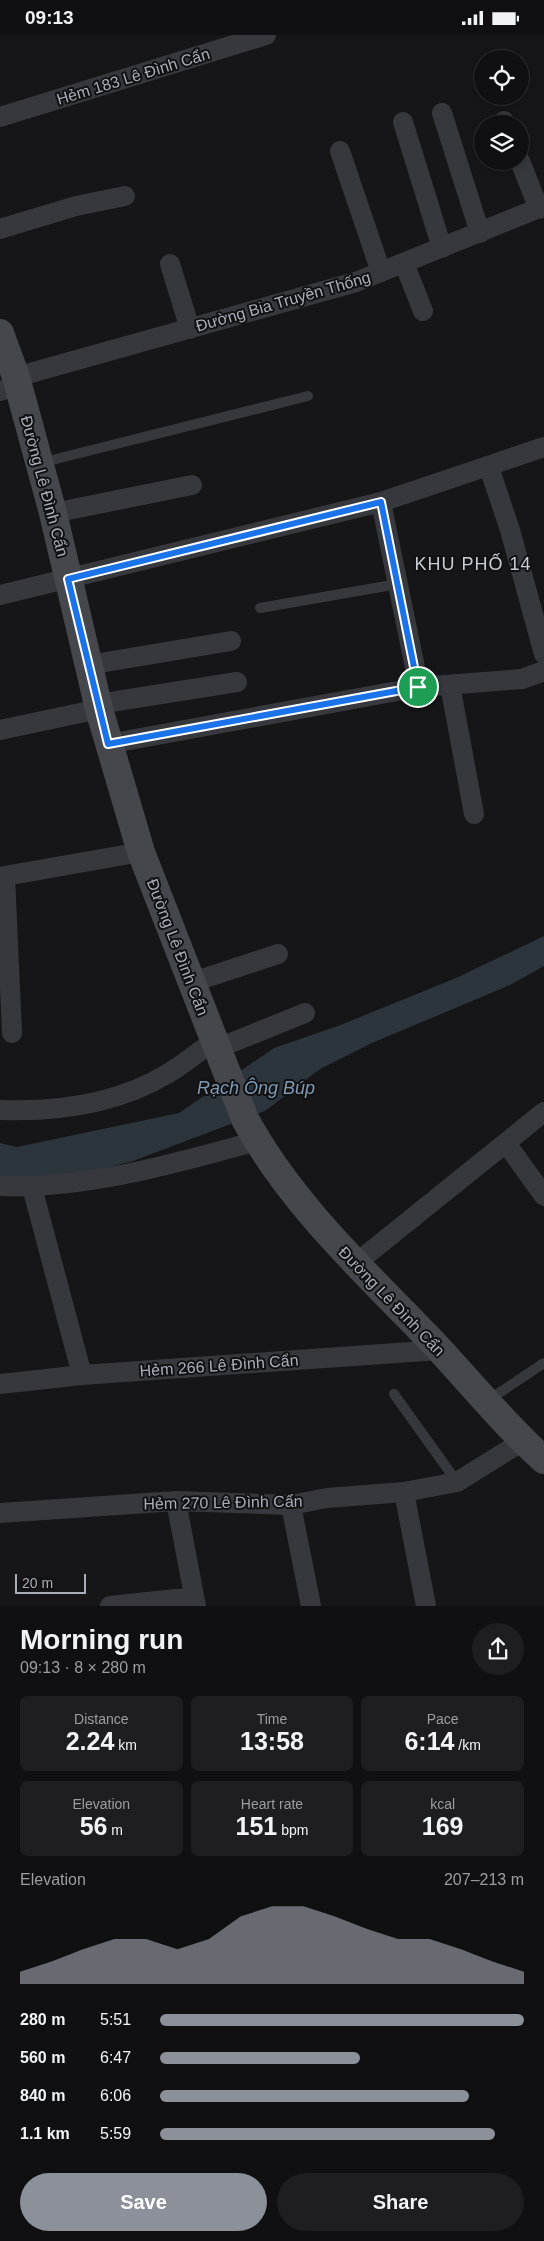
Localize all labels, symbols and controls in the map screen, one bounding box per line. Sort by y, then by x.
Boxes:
text: 09:13 [25,7,74,28]
street label: Hẻm 183 Lê Đình Cẩn [55,45,212,108]
map controls [474,50,529,170]
button: locate [474,50,529,105]
button: layers [474,115,529,170]
street label: Đường Bia Truyền Thống [194,268,372,335]
street label: Đường Lê Đình Cẩn [18,414,71,558]
district label: KHU PHỐ 14 [414,553,532,574]
pin [397,666,439,708]
icon: arrive [404,673,432,701]
street label: Đường Lê Đình Cẩn [144,877,211,1018]
water label: Rạch Ông Búp [197,1077,315,1098]
street label: Đường Lê Đình Cẩn [335,1243,448,1359]
street label: Hẻm 266 Lê Đình Cẩn [139,1351,299,1380]
street label: Hẻm 270 Lê Đình Cẩn [143,1493,303,1512]
scale bar [15,1571,86,1594]
text: 20 m [22,1575,53,1591]
button: share [472,1623,524,1675]
text: Morning run [20,1624,183,1655]
text: 09:13 · 8 × 280 m [20,1659,146,1676]
text: Distance [74,1711,129,1727]
text: Time [257,1711,287,1727]
text: Pace [427,1711,459,1727]
text: 2.24 [66,1727,114,1755]
text: 13:58 [240,1727,304,1755]
text: 6:14 [404,1727,454,1755]
text: km [114,1737,137,1753]
text: /km [454,1737,481,1753]
text: Elevation [73,1796,130,1812]
text: Heart rate [241,1796,303,1812]
text: kcal [430,1796,455,1812]
text: 56 [80,1812,107,1840]
text: 151 [236,1812,277,1840]
text: 169 [422,1812,464,1840]
text: m [107,1822,123,1838]
text: bpm [277,1822,308,1838]
text: Elevation [20,1871,86,1888]
text: 207–213 m [444,1871,524,1888]
text: 280 m [20,2011,65,2028]
text: 5:51 [100,2011,131,2028]
text: 560 m [20,2049,65,2066]
text: 6:47 [100,2049,131,2066]
text: 840 m [20,2087,65,2104]
text: 6:06 [100,2087,131,2104]
text: 1.1 km [20,2125,70,2142]
text: 5:59 [100,2125,131,2142]
button: Save [20,2173,267,2231]
button: Share [277,2173,524,2231]

